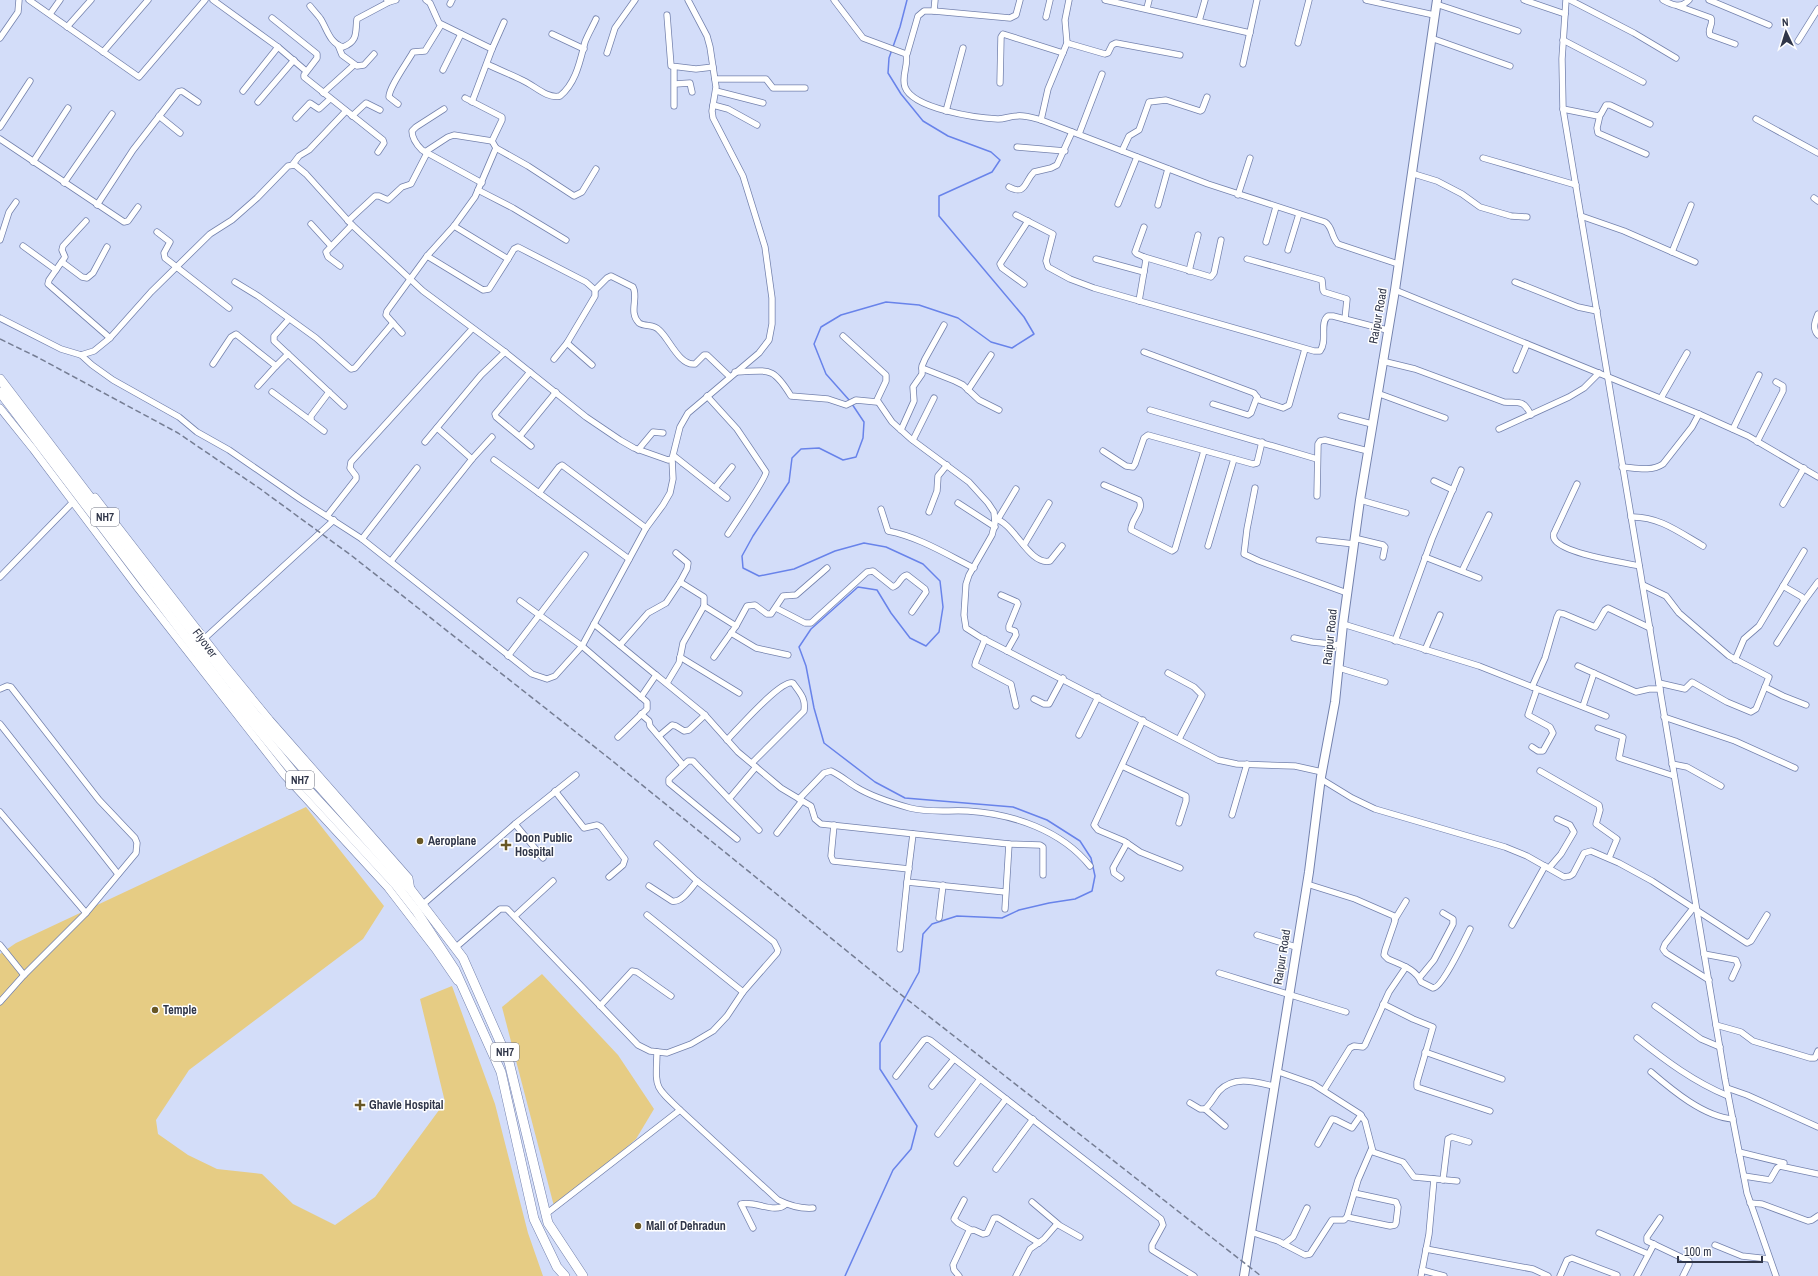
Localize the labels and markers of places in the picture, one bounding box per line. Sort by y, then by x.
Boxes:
place label: Doon Public Hospital [515,830,573,860]
place label: Aeroplane [428,833,477,849]
marker: Aeroplane [415,836,425,846]
marker: Doon Public Hospital [500,839,512,851]
place label: Temple [163,1002,197,1018]
marker: Temple [150,1005,160,1015]
place label: Ghavle Hospital [369,1097,444,1113]
marker: Ghavle Hospital [354,1099,366,1111]
place label: Mall of Dehradun [646,1218,726,1234]
marker: Mall of Dehradun [633,1221,643,1231]

